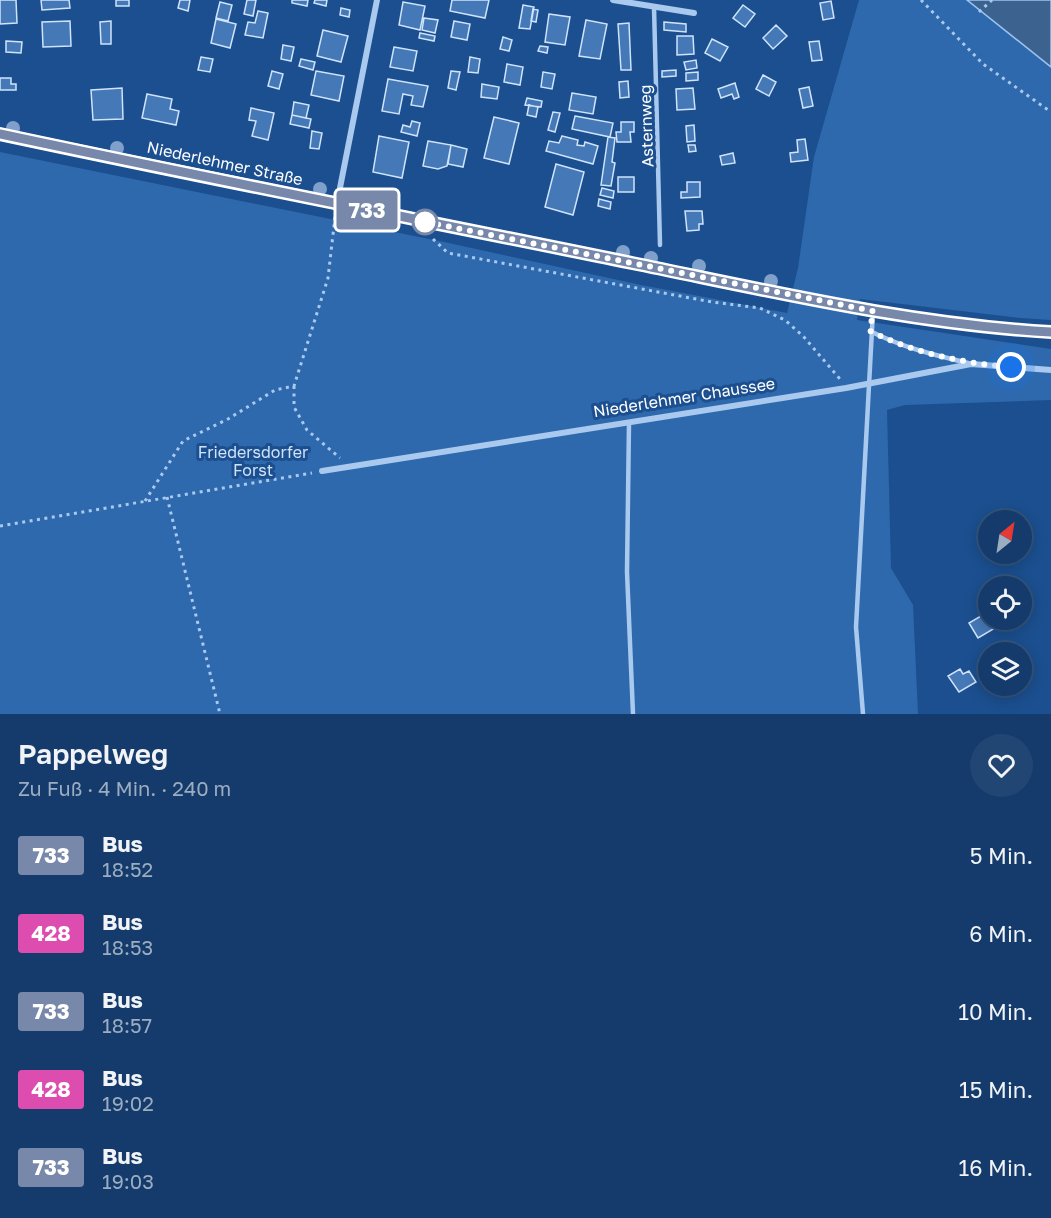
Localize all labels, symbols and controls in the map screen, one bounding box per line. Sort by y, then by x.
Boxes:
street label: Asternweg [635,84,657,168]
street label: Niederlehmer Straße [145,137,305,189]
line badge: 733 [332,190,401,230]
text: 733 [348,197,386,223]
unlabelled marker [412,209,438,235]
your location [996,352,1026,382]
street label: Niederlehmer Chaussee [592,373,776,421]
park label: Friedersdorfer Forst [198,442,308,480]
north arrow [978,510,1032,564]
map controls [978,510,1032,696]
button: locate [978,576,1032,630]
button: layers [978,642,1032,696]
button: heart [970,734,1033,797]
text: Pappelweg [18,737,168,770]
text: Zu Fuß · 4 Min. · 240 m [18,776,231,800]
text: Bus [102,830,143,857]
text: 733 [32,842,70,868]
text: 5 Min. [970,842,1033,869]
text: 18:52 [102,857,153,881]
text: Bus [102,908,143,935]
text: 428 [31,920,71,946]
text: 6 Min. [969,920,1033,947]
text: 18:53 [102,935,153,959]
text: Bus [102,986,143,1013]
text: 733 [32,998,70,1024]
text: 10 Min. [958,998,1033,1025]
text: 18:57 [102,1013,152,1037]
text: Bus [102,1064,143,1091]
text: 428 [31,1076,71,1102]
text: 15 Min. [959,1076,1033,1103]
text: 19:02 [102,1091,154,1115]
text: Bus [102,1142,143,1169]
text: 733 [32,1154,70,1180]
text: 16 Min. [959,1154,1033,1181]
text: 19:03 [102,1169,154,1193]

